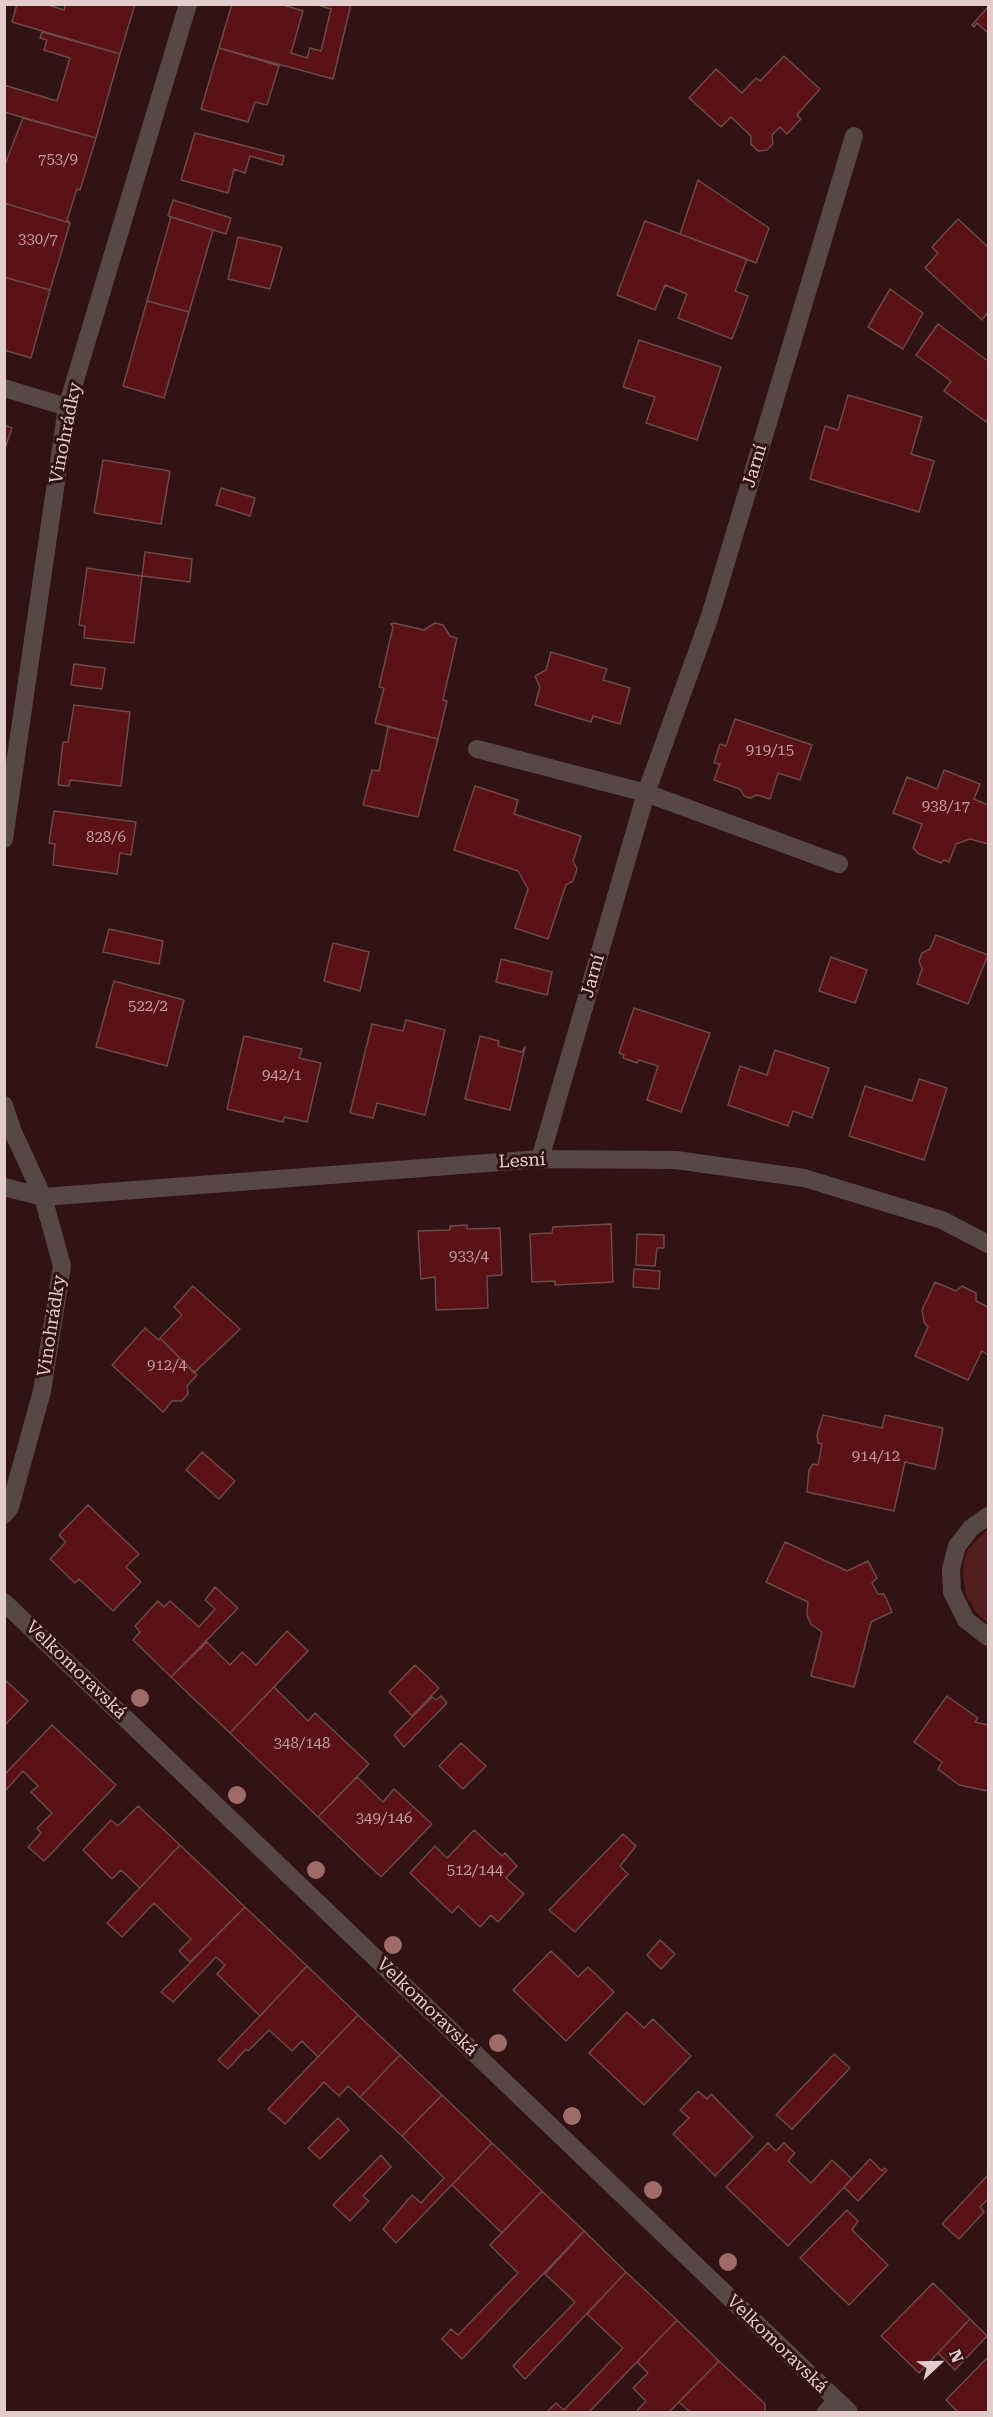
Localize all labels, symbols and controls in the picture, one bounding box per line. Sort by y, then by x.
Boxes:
house number: 753/9 [38,151,78,169]
house number: 330/7 [18,231,58,249]
street label: Vinohrádky [46,380,86,486]
street label: Jarní [738,442,772,490]
house number: 919/15 [746,742,794,760]
house number: 938/17 [922,798,970,816]
house number: 828/6 [86,829,126,847]
street label: Jarní [577,952,609,1000]
house number: 522/2 [128,998,168,1016]
house number: 942/1 [262,1067,302,1085]
street label: Lesní [498,1149,546,1173]
house number: 933/4 [449,1248,489,1266]
street label: Vinohrádky [33,1274,71,1378]
house number: 912/4 [147,1357,187,1375]
house number: 914/12 [852,1448,900,1466]
street label: Velkomoravská [21,1616,131,1724]
house number: 348/148 [274,1735,330,1753]
house number: 349/146 [356,1810,412,1828]
house number: 512/144 [447,1862,503,1880]
street label: Velkomoravská [372,1953,482,2061]
street label: Velkomoravská [722,2290,832,2398]
north arrow [909,2333,969,2393]
text: N [945,2347,967,2365]

